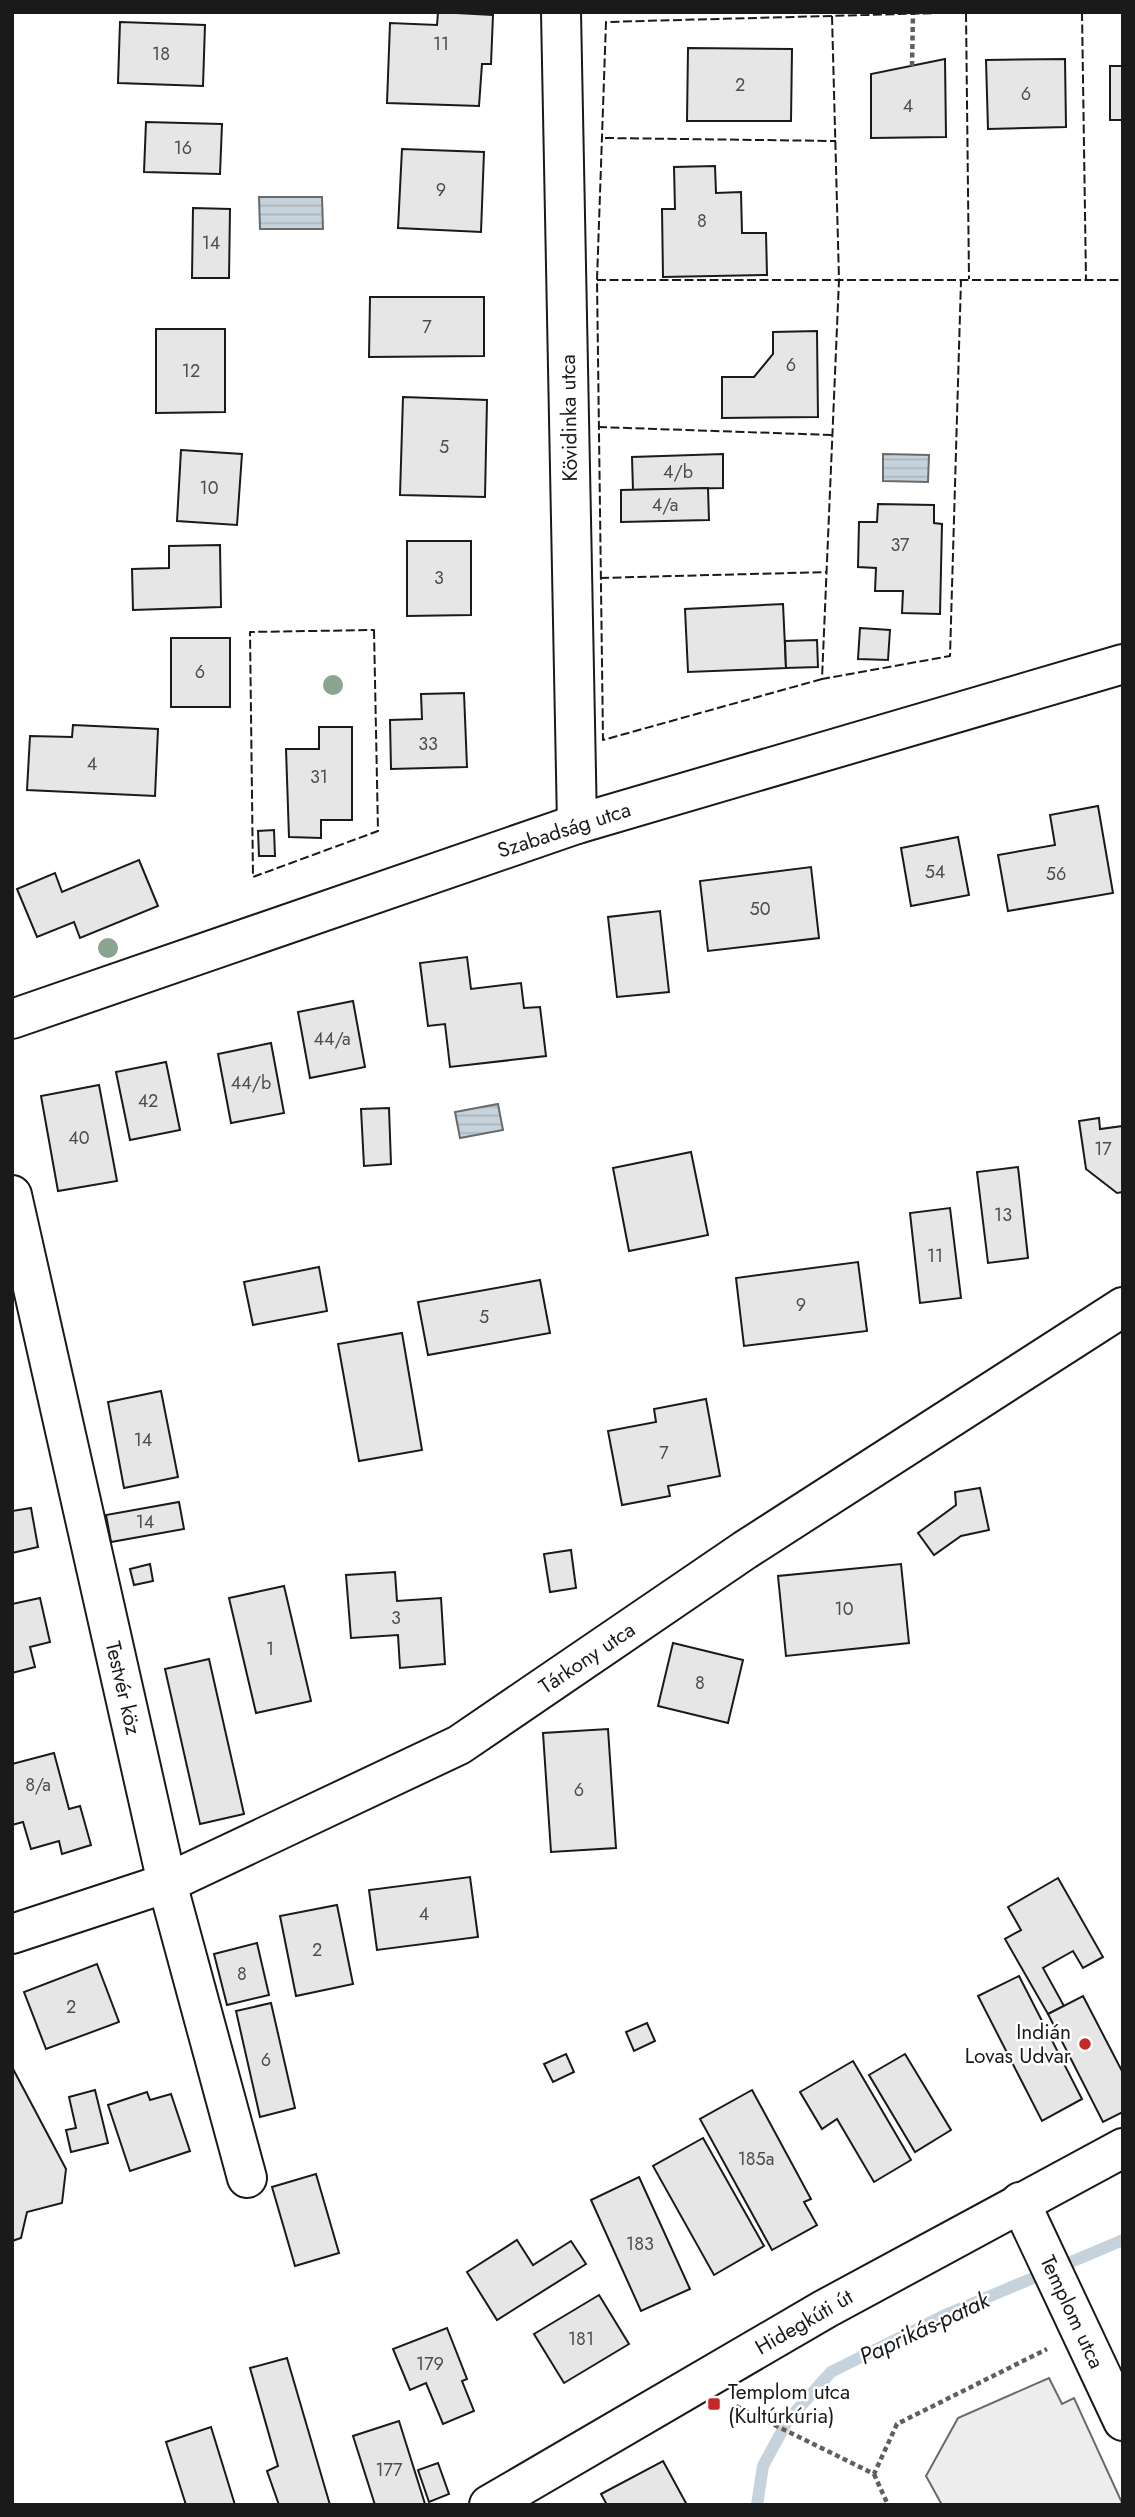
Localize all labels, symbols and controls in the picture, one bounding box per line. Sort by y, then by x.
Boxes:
house number: 11 [433,31,449,57]
house number: 18 [152,41,170,67]
house number: 2 [735,72,745,98]
house number: 6 [1021,81,1031,107]
house number: 4 [903,93,913,119]
house number: 16 [174,135,192,161]
house number: 9 [436,177,446,203]
house number: 8 [697,208,707,234]
house number: 14 [202,230,220,256]
house number: 7 [422,314,432,340]
house number: 6 [786,352,796,378]
street label: Kövidinka utca [553,354,585,482]
house number: 12 [182,358,200,384]
house number: 5 [439,434,449,460]
house number: 4/b [663,459,693,485]
house number: 10 [200,475,219,501]
house number: 4/a [652,492,678,518]
house number: 37 [890,532,910,558]
house number: 3 [434,565,444,591]
house number: 6 [195,659,205,685]
house number: 33 [418,731,438,757]
house number: 4 [87,751,97,777]
house number: 31 [310,764,328,790]
street label: Szabadság utca [494,794,634,866]
house number: 54 [925,859,945,885]
house number: 56 [1046,861,1066,887]
house number: 50 [750,896,771,922]
house number: 44/a [313,1026,351,1052]
house number: 44/b [231,1070,271,1096]
house number: 42 [138,1088,158,1114]
house number: 40 [68,1125,90,1151]
house number: 17 [1094,1136,1112,1162]
house number: 13 [994,1202,1012,1228]
house number: 11 [927,1243,943,1269]
house number: 9 [796,1292,806,1318]
house number: 5 [479,1304,489,1330]
house number: 14 [134,1427,152,1453]
house number: 7 [659,1440,669,1466]
house number: 14 [136,1509,154,1535]
house number: 10 [835,1596,854,1622]
house number: 3 [391,1605,401,1631]
street label: Tárkony utca [533,1615,641,1701]
house number: 1 [266,1636,274,1662]
street label: Testvér köz [98,1638,148,1738]
house number: 8 [695,1670,705,1696]
house number: 8/a [25,1772,51,1798]
house number: 6 [574,1777,584,1803]
house number: 4 [419,1901,429,1927]
house number: 2 [312,1937,322,1963]
house number: 8 [237,1961,247,1987]
house number: 2 [66,1994,76,2020]
place label: Indián Lovas Udvar [965,2017,1072,2071]
marker: Indián Lovas Udvar [1077,2036,1093,2052]
house number: 6 [261,2047,271,2073]
house number: 185a [738,2146,774,2172]
house number: 183 [626,2231,654,2257]
street label: Templom utca [1033,2250,1111,2374]
street label: Hidegkúti út [750,2282,858,2362]
water label: Paprikás-patak [853,2283,996,2373]
house number: 181 [568,2326,594,2352]
house number: 179 [416,2351,444,2377]
place label: Templom utca (Kultúrkúria) [728,2377,850,2431]
marker: Templom utca (Kultúrkúria) [706,2396,722,2412]
house number: 177 [376,2457,403,2483]

